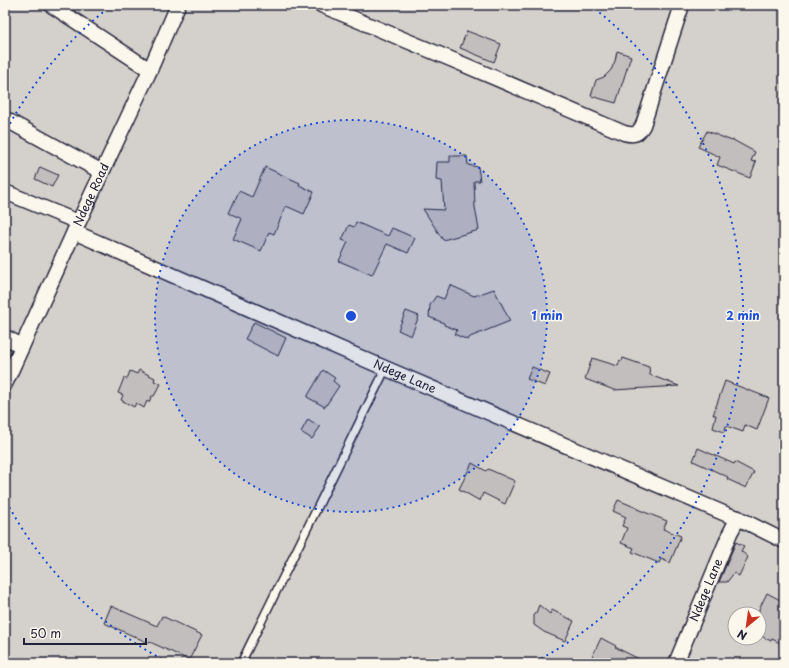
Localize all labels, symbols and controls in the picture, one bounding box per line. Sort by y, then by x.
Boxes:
street label: Ndege Road [68,160,113,229]
text: 1 min [531,306,563,324]
text: 2 min [726,306,760,324]
centre of rings [344,309,358,323]
street label: Ndege Lane [371,354,440,397]
street label: Ndege Lane [684,555,727,624]
north arrow [727,606,767,646]
scale bar [24,620,146,646]
text: 50 m [30,624,61,642]
text: N [734,625,750,645]

